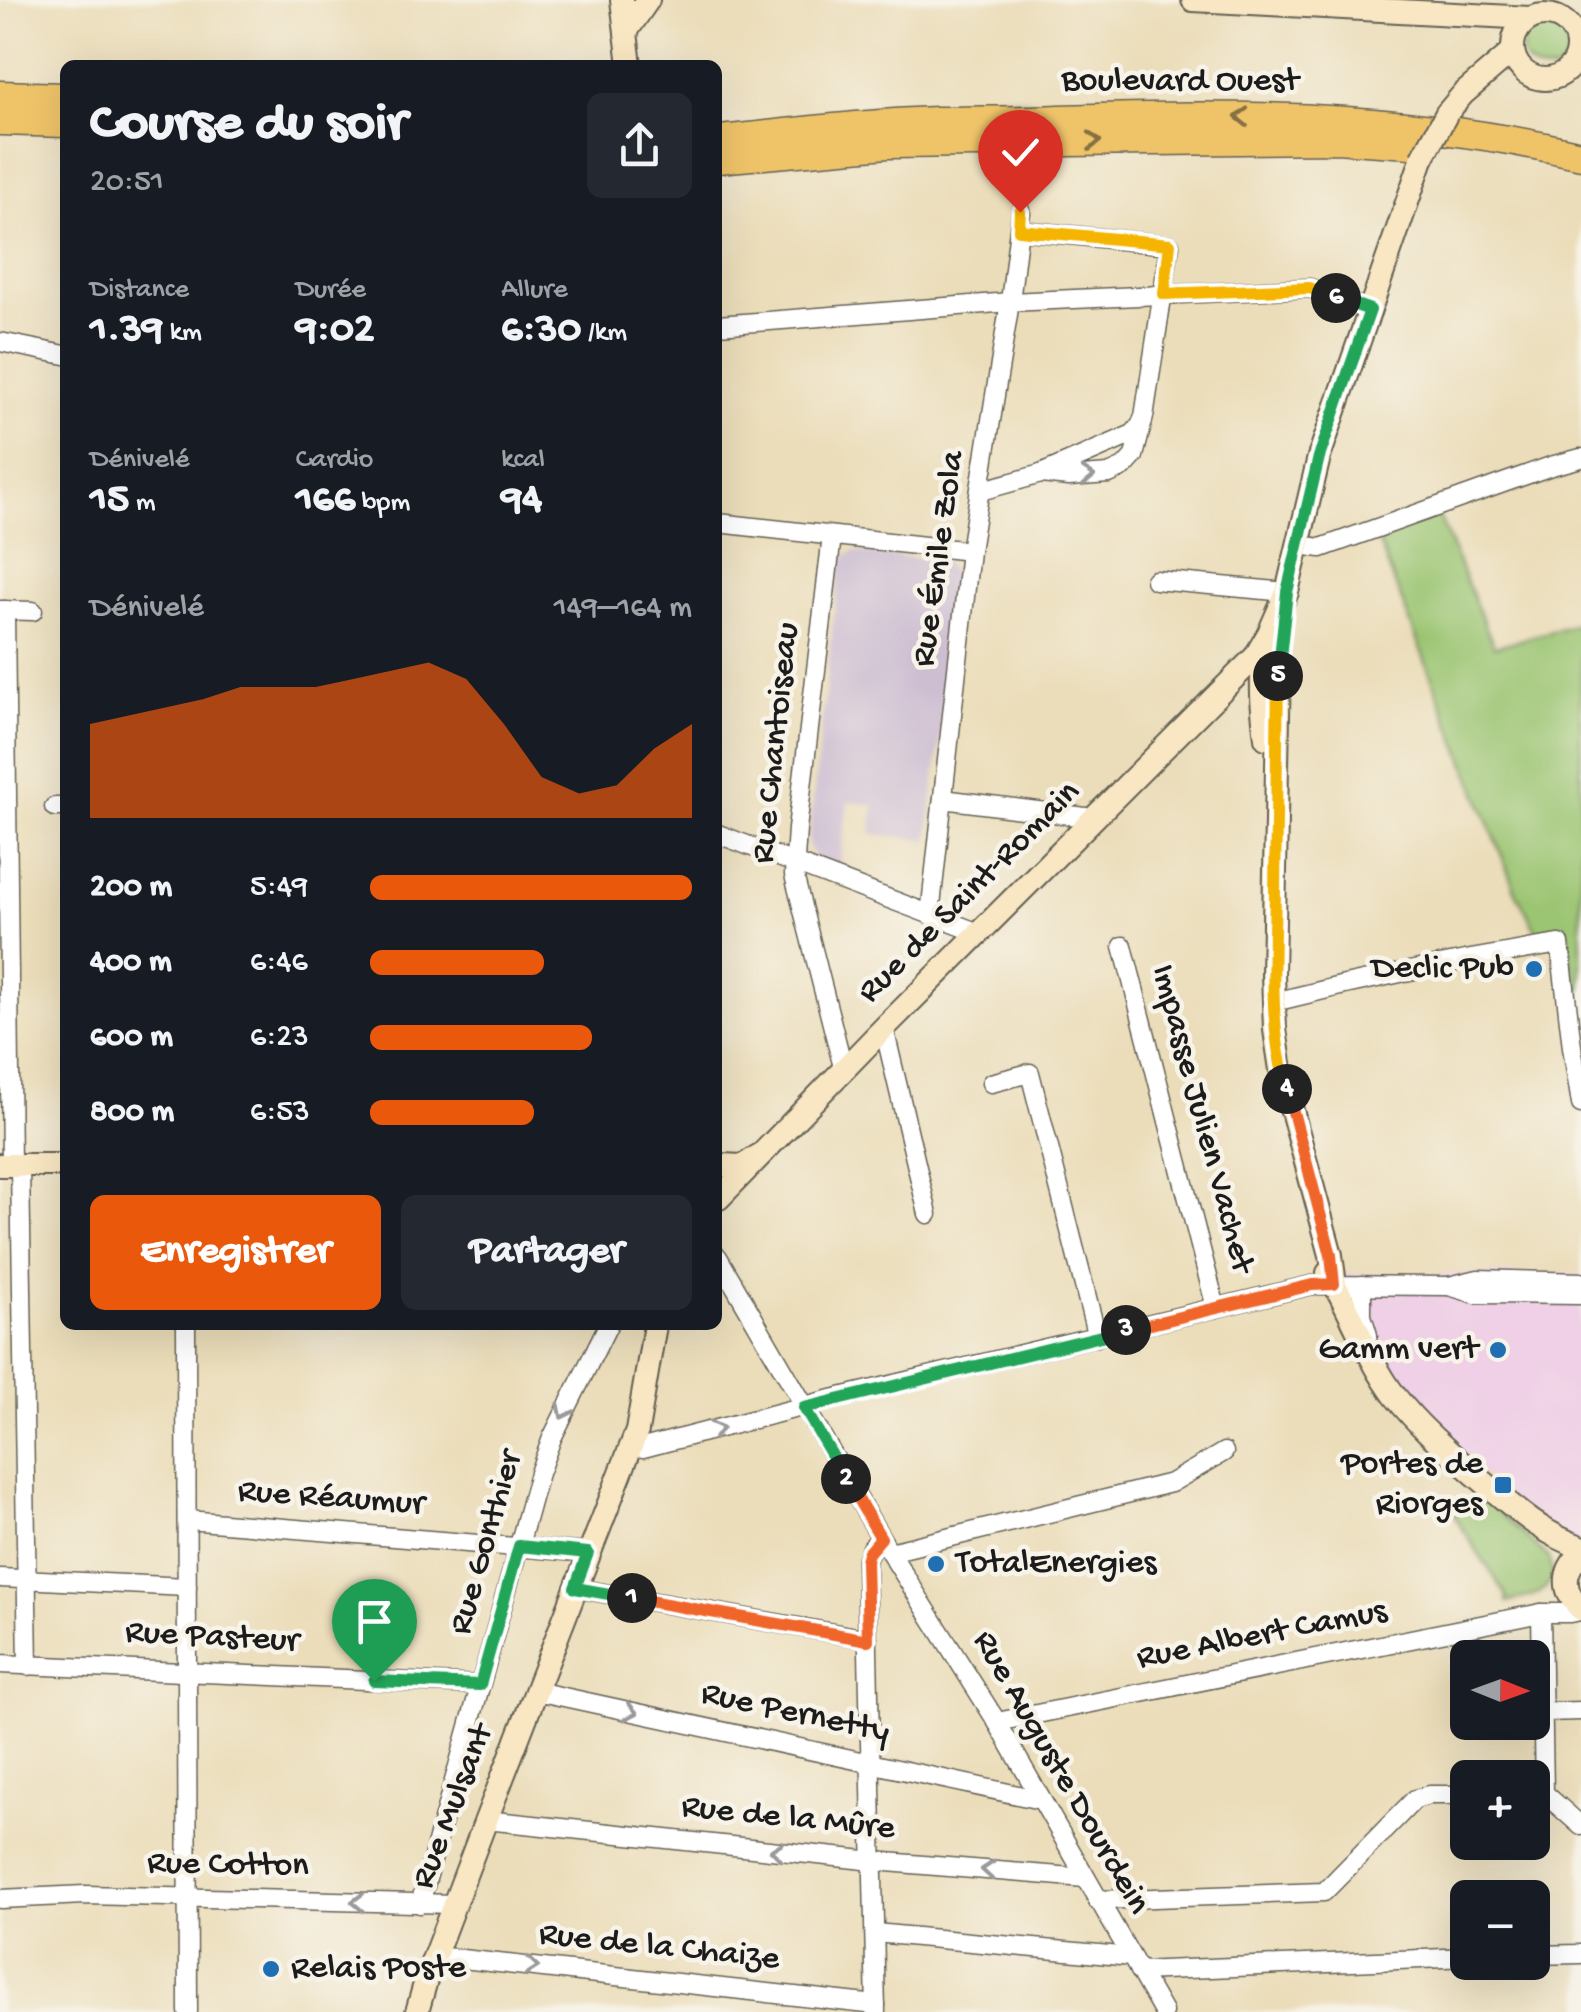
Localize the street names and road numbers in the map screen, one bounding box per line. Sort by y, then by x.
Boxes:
street label: Boulevard Ouest [1060,62,1301,103]
street label: Rue Émile Zola [905,447,976,669]
street label: Rue Chantoiseau [744,621,810,865]
street label: Rue de Saint-Romain [850,773,1090,1013]
street label: Impasse Julien Vachet [1140,960,1263,1280]
street label: Rue Gonthier [441,1444,533,1640]
street label: Rue Réaumur [236,1472,428,1526]
street label: Rue Albert Camus [1134,1591,1391,1680]
street label: Rue Pasteur [124,1613,303,1663]
street label: Rue Auguste Dourdein [962,1624,1158,1922]
street label: Rue Pernetty [697,1674,893,1754]
street label: Rue Mulsant [404,1716,505,1895]
street label: Rue de la Mûre [679,1787,898,1851]
street label: Rue Cotton [147,1844,310,1888]
street label: Rue de la Chaize [537,1915,782,1981]

